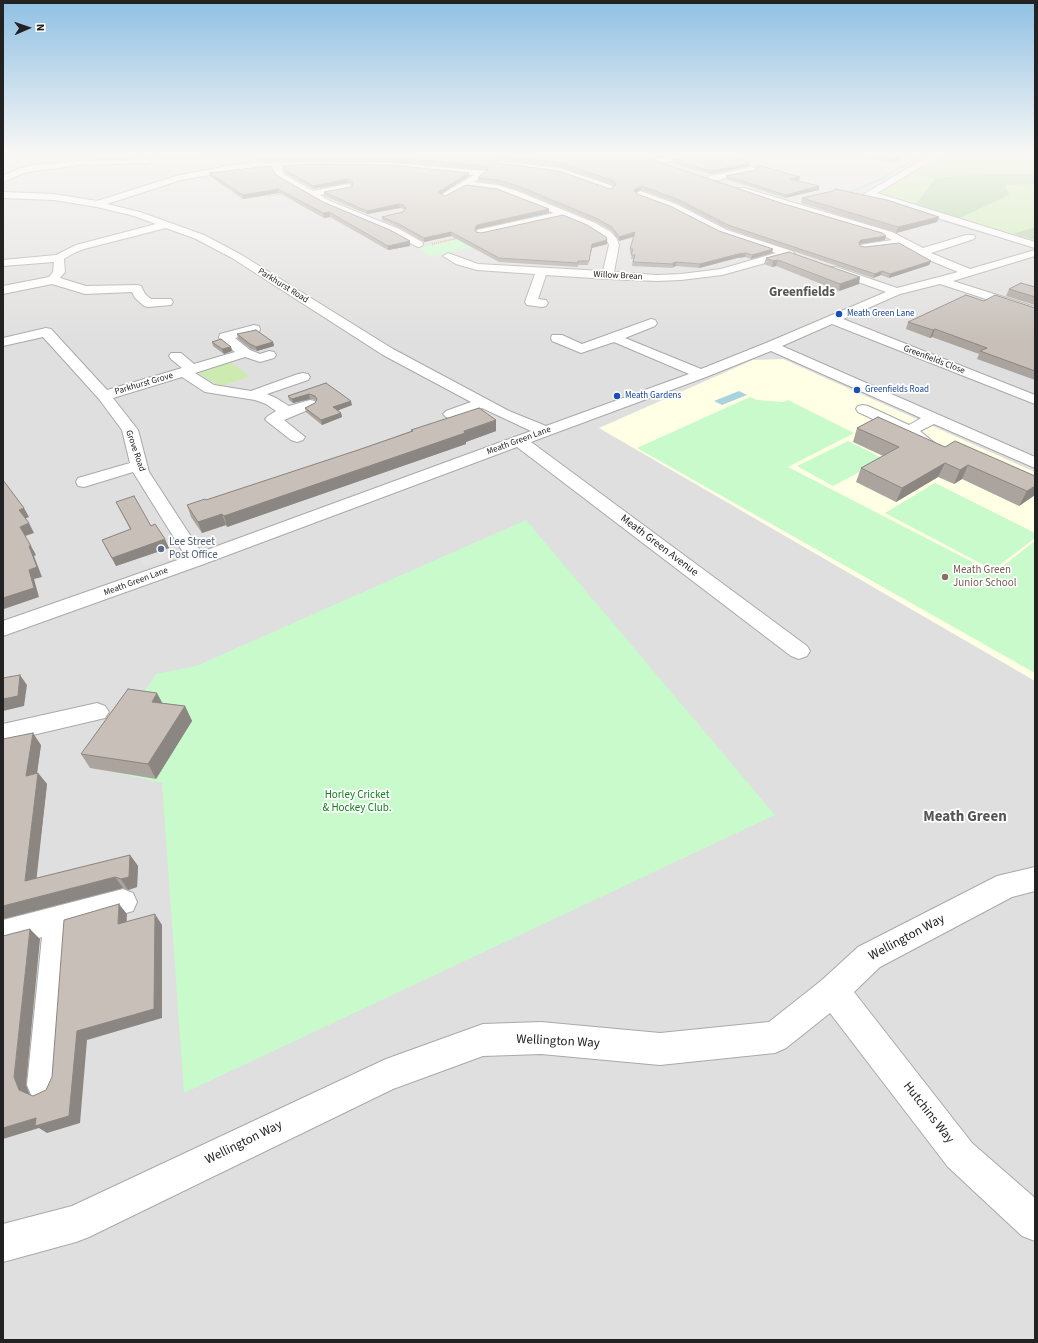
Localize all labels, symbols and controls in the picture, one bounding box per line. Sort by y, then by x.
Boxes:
north arrow [8,8,48,48]
text: N [33,24,48,31]
street label: Parkhurst Road [256,266,310,306]
street label: Willow Brean [593,269,643,283]
district label: Greenfields [769,285,835,301]
marker: Meath Green Lane [834,309,844,319]
place label: Meath Green Lane [847,309,915,319]
street label: Greenfields Close [902,343,966,377]
street label: Parkhurst Grove [114,371,174,397]
marker: Greenfields Road [852,385,862,395]
place label: Greenfields Road [865,385,929,395]
marker: Meath Gardens [612,391,622,401]
place label: Meath Gardens [625,391,681,401]
street label: Meath Green Lane [485,424,553,458]
street label: Grove Road [123,429,147,473]
street label: Meath Green Avenue [617,512,701,580]
place label: Lee Street Post Office [169,536,218,562]
marker: Lee Street Post Office [156,544,166,554]
place label: Meath Green Junior School [953,564,1017,590]
street label: Meath Green Lane [102,565,170,599]
marker: Meath Green Junior School [940,572,950,582]
park label: Horley Cricket & Hockey Club. [323,789,391,815]
district label: Meath Green [923,809,1007,827]
street label: Wellington Way [866,911,948,965]
street label: Wellington Way [516,1032,600,1052]
street label: Hutchins Way [899,1079,957,1147]
street label: Wellington Way [203,1118,285,1168]

